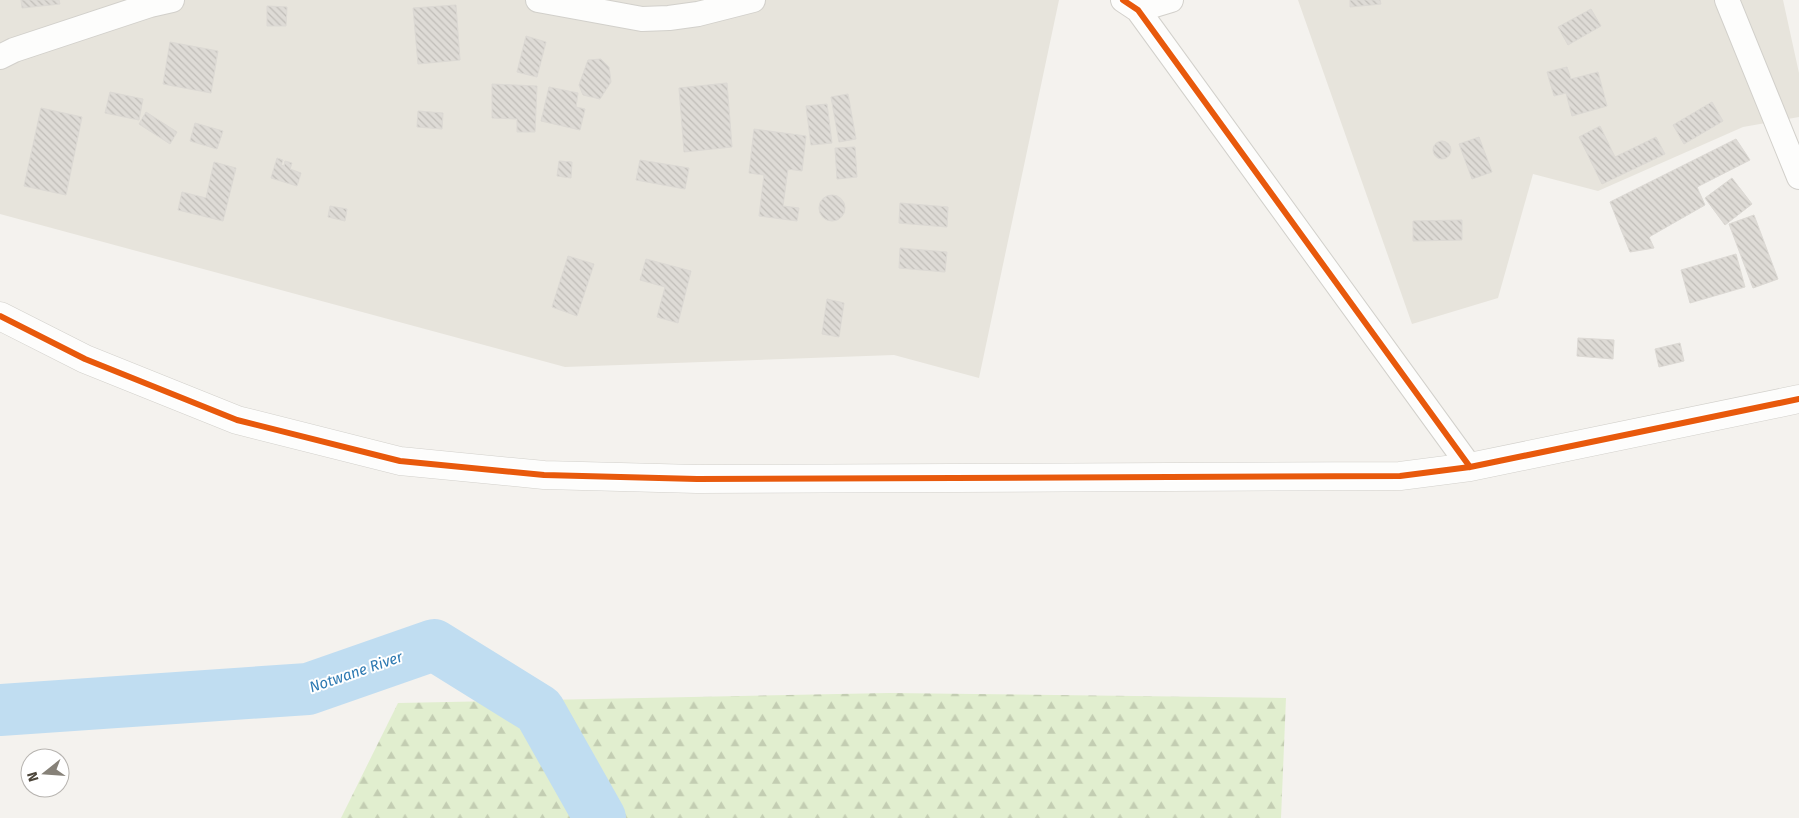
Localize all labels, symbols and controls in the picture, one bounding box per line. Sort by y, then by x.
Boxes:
water label: Notwane River [307,647,406,696]
north arrow [20,748,70,798]
text: N [24,770,43,784]

